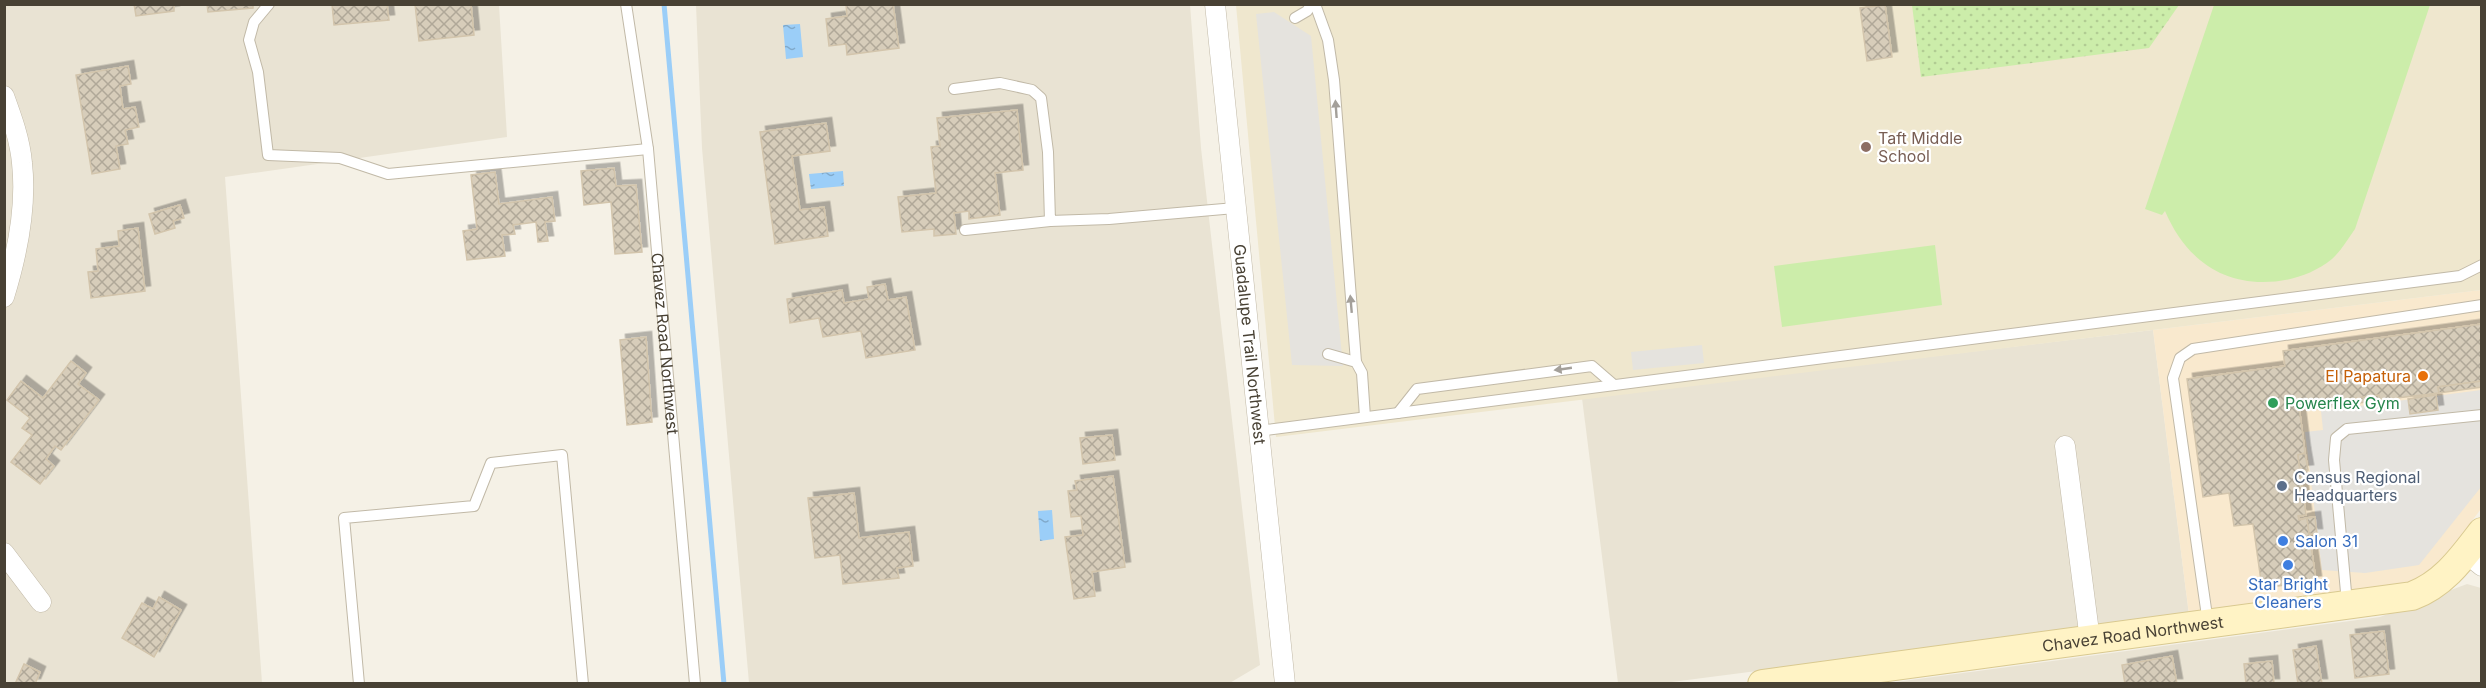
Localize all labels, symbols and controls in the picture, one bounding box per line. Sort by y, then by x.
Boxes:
one-way arrow [1331,100,1341,119]
place label: Taft Middle School [1878,128,1962,166]
marker: Taft Middle School [1859,140,1873,154]
street label: Guadalupe Trail Northwest [1230,243,1270,445]
street label: Chavez Road Northwest [647,252,683,435]
one-way arrow [1346,294,1356,313]
one-way arrow [1553,365,1572,374]
place label: El Papatura [2325,366,2411,386]
marker: El Papatura [2416,369,2430,383]
place label: Powerflex Gym [2285,393,2400,413]
marker: Powerflex Gym [2266,396,2280,410]
place label: Census Regional Headquarters [2294,467,2420,505]
marker: Census Regional Headquarters [2275,479,2289,493]
place label: Salon 31 [2295,531,2358,551]
marker: Salon 31 [2276,534,2290,548]
marker: Star Bright Cleaners [2281,558,2295,572]
place label: Star Bright Cleaners [2248,574,2328,612]
street label: Chavez Road Northwest [2041,612,2224,656]

